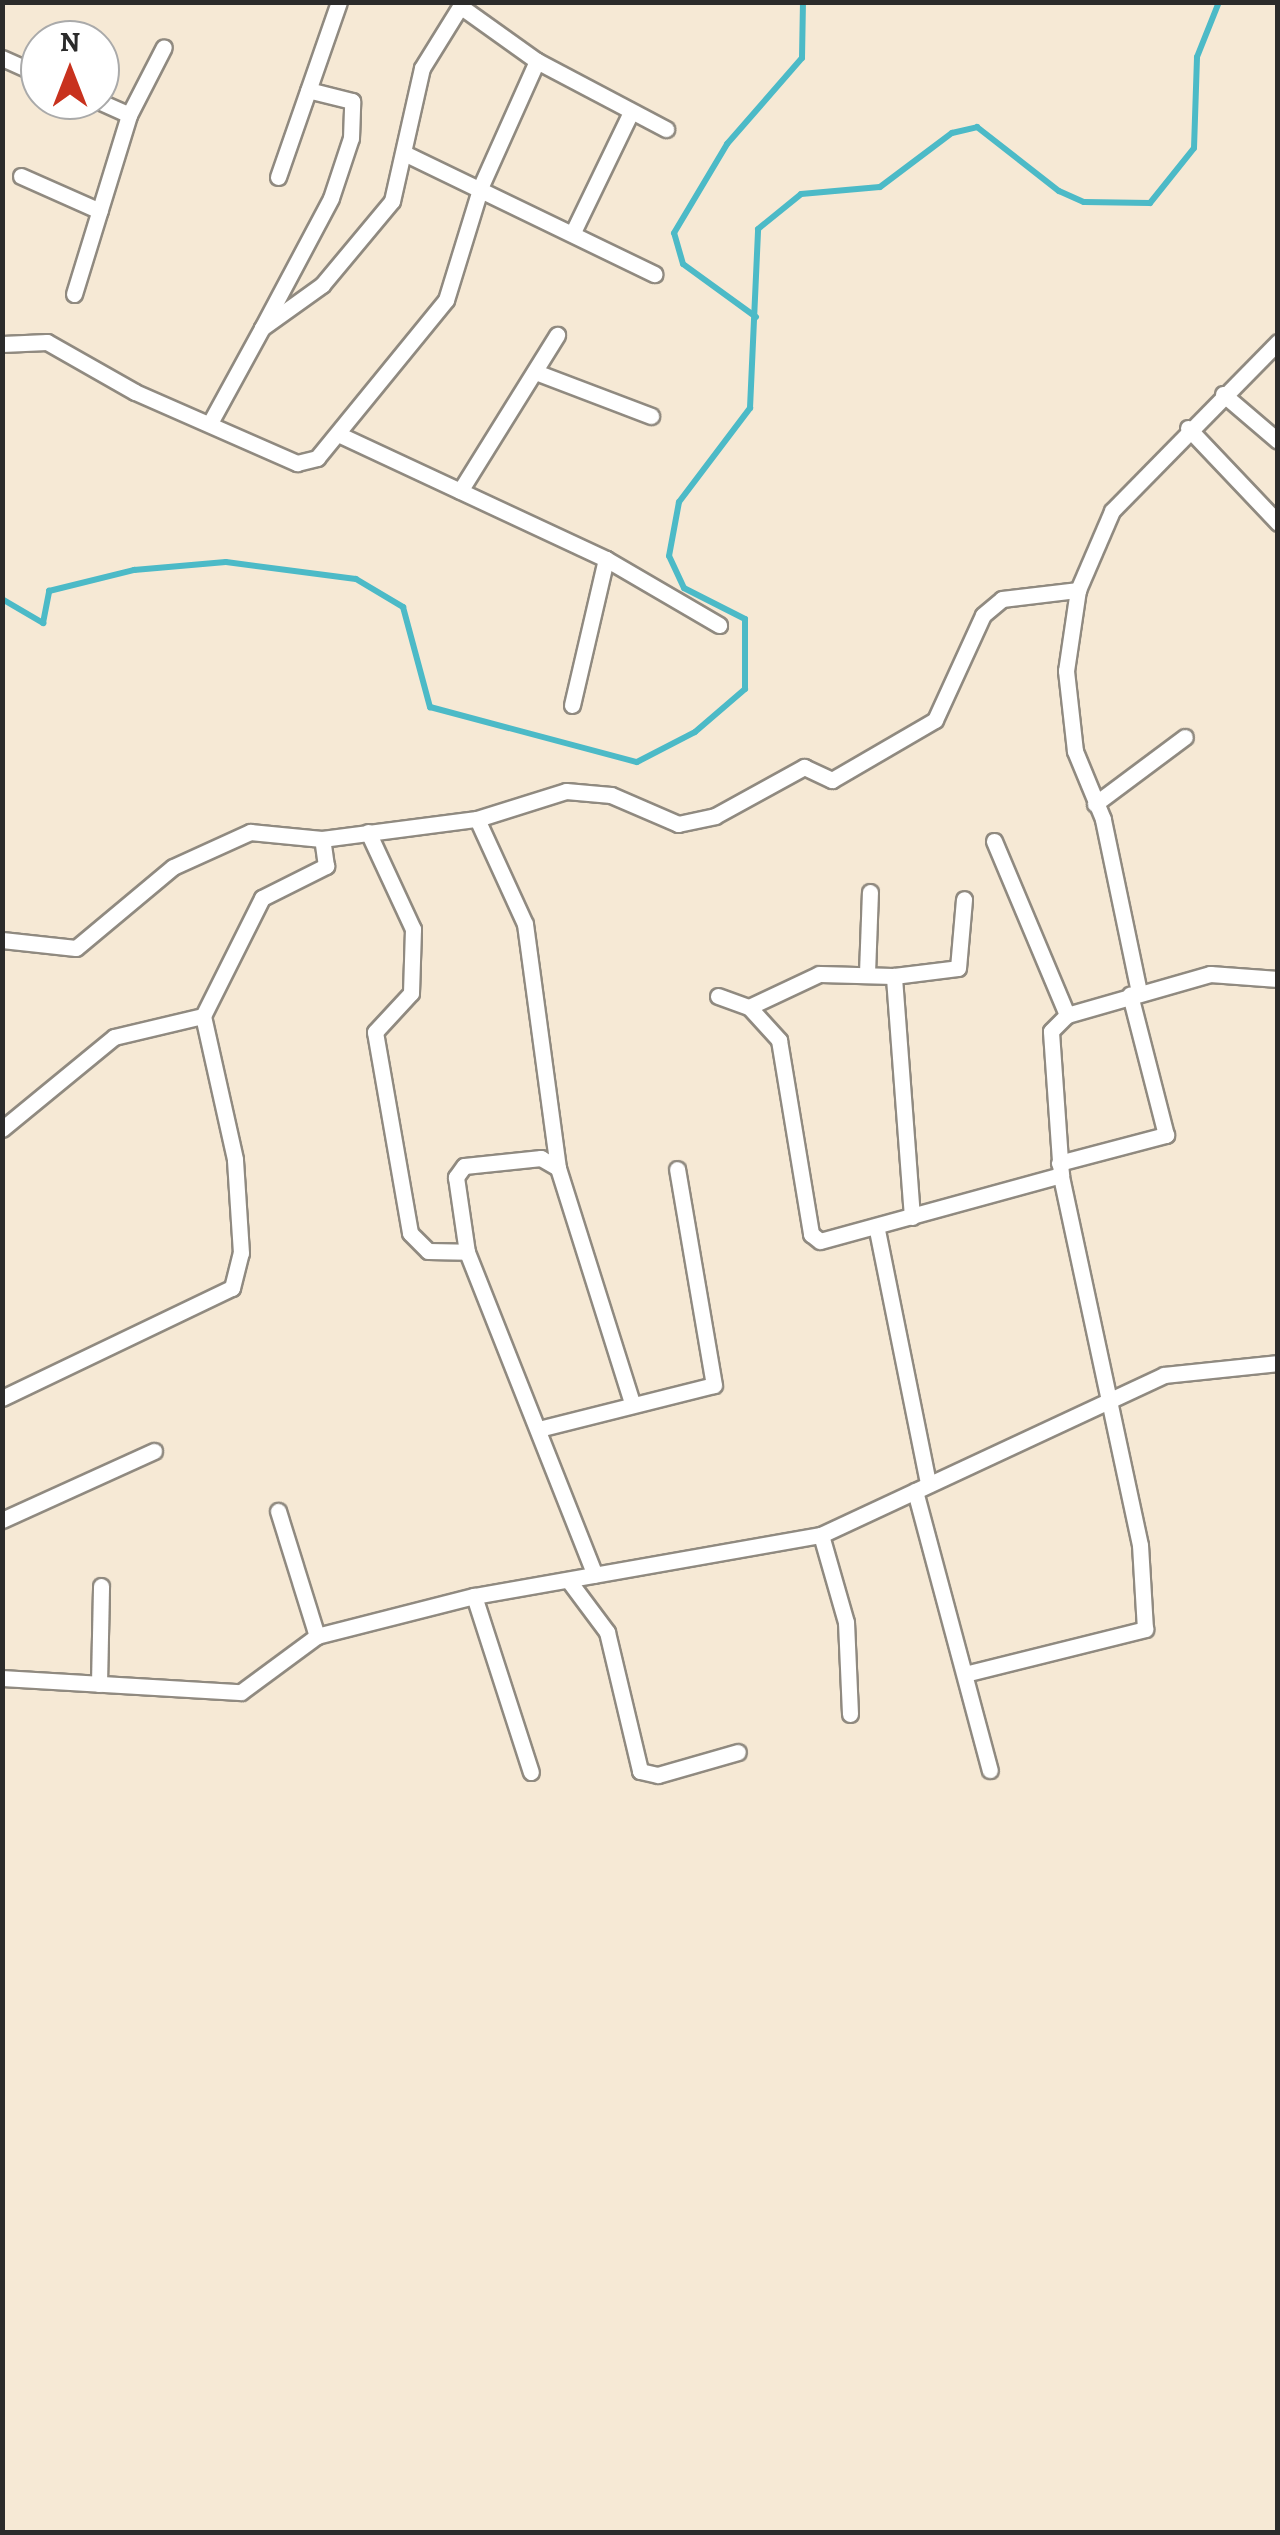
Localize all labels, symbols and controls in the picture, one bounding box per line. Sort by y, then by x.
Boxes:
north arrow [20,20,120,120]
text: N [60,23,80,61]

